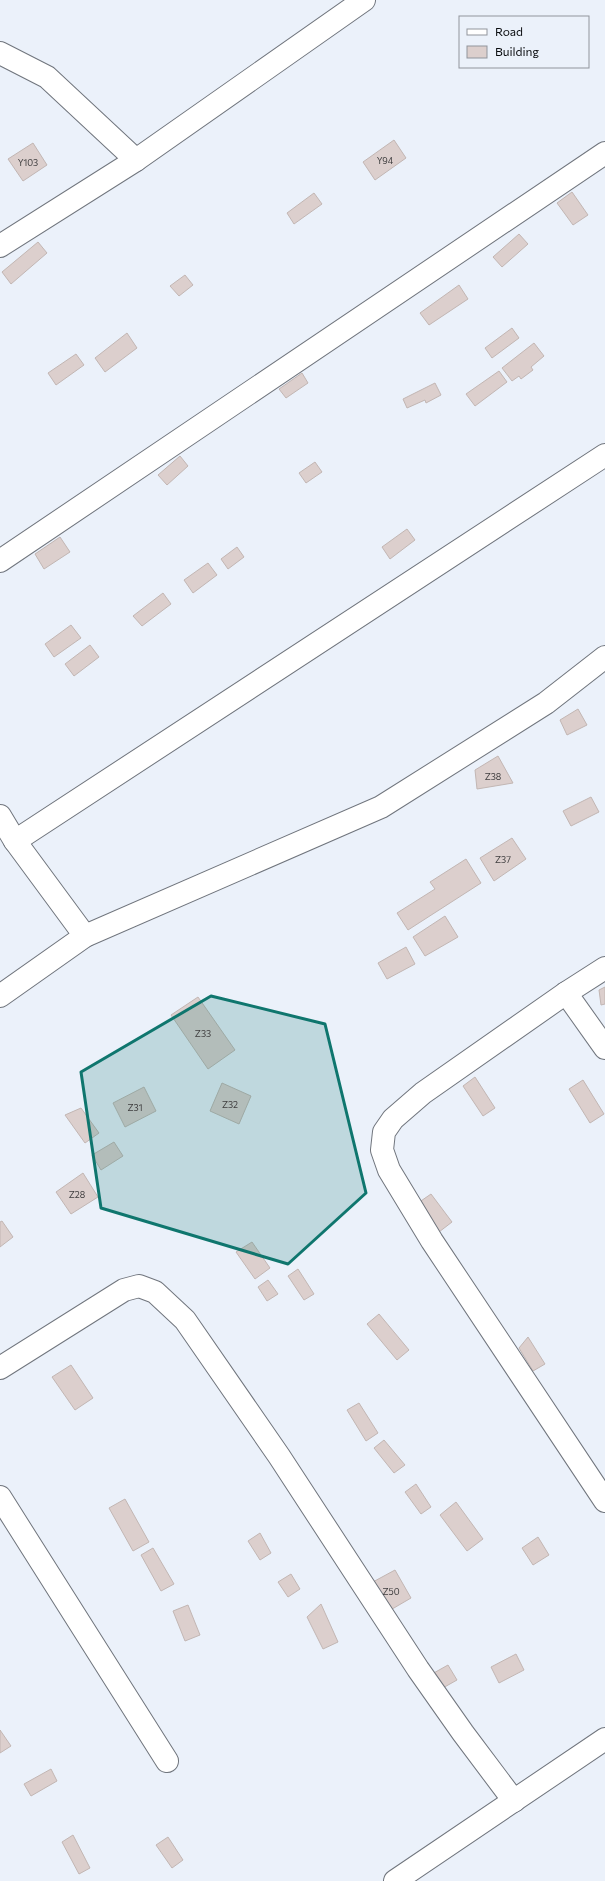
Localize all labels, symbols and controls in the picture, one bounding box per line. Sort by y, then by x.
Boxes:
legend [459,16,589,68]
text: Road [495,24,523,38]
text: Building [495,44,539,58]
house number: Y94 [377,155,394,166]
house number: Y103 [18,157,38,168]
house number: Z38 [485,771,501,782]
house number: Z37 [495,854,511,865]
house number: Z33 [195,1028,211,1039]
house number: Z32 [222,1099,238,1110]
house number: Z31 [127,1102,143,1113]
house number: Z28 [69,1189,85,1200]
house number: Z50 [382,1586,400,1597]

